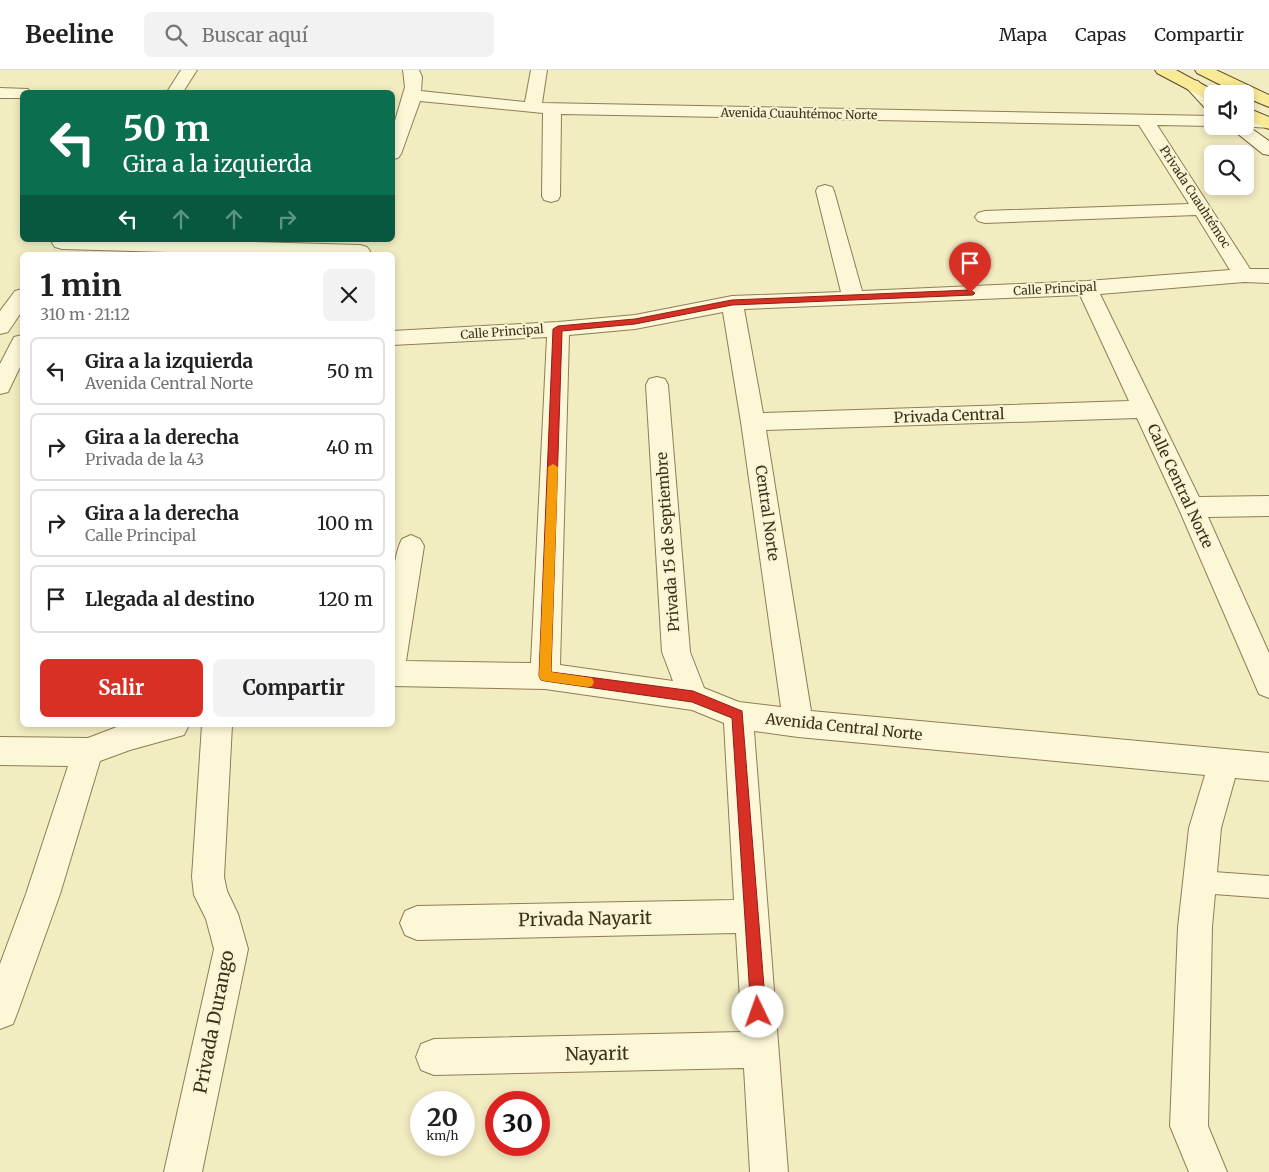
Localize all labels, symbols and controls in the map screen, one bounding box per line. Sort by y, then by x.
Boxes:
search box [144,12,494,57]
text: Beeline [25,19,114,50]
icon: search [162,21,190,49]
text: Buscar aquí [202,23,308,47]
text: Mapa [999,23,1047,46]
text: Capas [1075,23,1126,46]
text: Compartir [1154,23,1244,46]
map controls [1204,85,1254,195]
button: sound [1204,85,1254,135]
street label: Avenida Cuauhtémoc Norte [719,105,878,122]
text: 50 m [123,107,210,151]
icon: left [40,110,105,175]
street label: Privada Cuauhtémoc [1157,143,1234,251]
button: search [1204,145,1254,195]
text: Gira a la izquierda [123,150,312,178]
icon: left [114,205,142,233]
icon: ahead [167,205,195,233]
icon: ahead [220,205,248,233]
icon: right [273,205,301,233]
pin [949,242,991,293]
icon: arrive [956,249,984,277]
text: 1 min [40,266,122,304]
button: close [323,269,375,321]
street label: Calle Principal [1013,279,1097,298]
text: 310 m · 21:12 [40,304,130,324]
street label: Calle Principal [460,321,544,342]
text: Gira a la izquierda [85,349,253,373]
icon: left [42,357,70,385]
text: 50 m [327,359,373,383]
text: Avenida Central Norte [85,373,253,393]
street label: Privada Central [893,404,1005,427]
street label: Calle Central Norte [1143,421,1218,551]
text: Gira a la derecha [85,425,239,449]
icon: right [42,433,70,461]
text: 40 m [326,435,373,459]
text: Privada de la 43 [85,449,204,469]
street label: Privada 15 de Septiembre [652,451,683,633]
street label: Central Norte [751,464,784,562]
text: Gira a la derecha [85,501,239,525]
icon: right [42,509,70,537]
text: 100 m [317,511,373,535]
text: Calle Principal [85,525,196,545]
icon: arrive [42,585,70,613]
text: Llegada al destino [85,587,255,611]
text: 120 m [318,587,373,611]
button: Salir [40,659,203,717]
button: Compartir [213,659,375,717]
street label: Avenida Central Norte [764,709,924,744]
street label: Privada Nayarit [518,906,652,931]
street label: Privada Durango [188,948,239,1095]
position arrow [731,985,783,1037]
street label: Nayarit [565,1041,629,1066]
speed limit sign: 30 [485,1091,550,1156]
text: 20 [427,1101,458,1133]
text: km/h [427,1128,458,1143]

